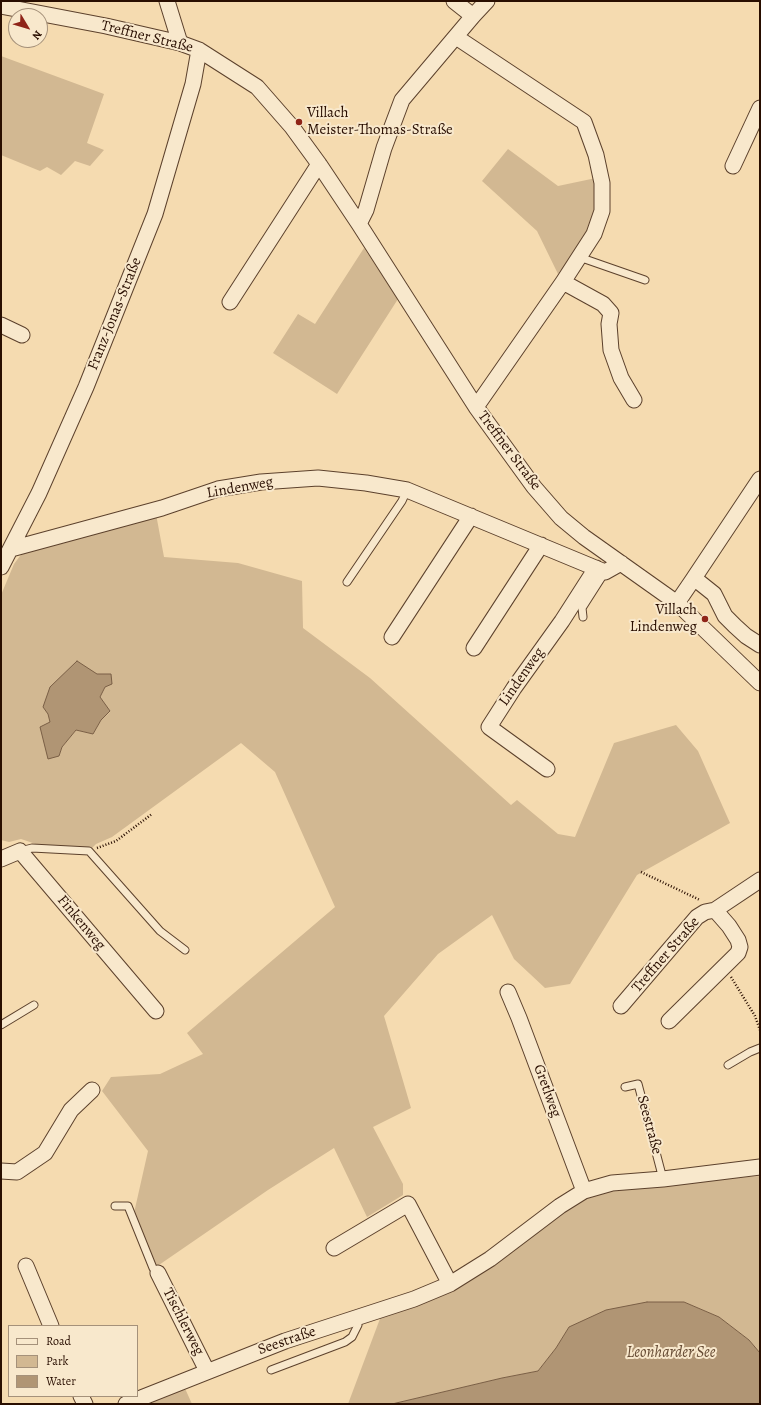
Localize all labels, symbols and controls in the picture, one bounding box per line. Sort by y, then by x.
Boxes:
north arrow [8,8,48,48]
street label: Treffner Straße [99,17,195,57]
text: N [29,27,45,43]
place label: Villach Meister-Thomas-Straße [307,104,453,139]
marker: Villach Meister-Thomas-Straße [294,117,304,127]
street label: Franz-Jonas-Straße [84,255,146,373]
street label: Treffner Straße [473,408,545,494]
street label: Lindenweg [205,473,275,503]
place label: Villach Lindenweg [630,601,697,636]
marker: Villach Lindenweg [700,614,710,624]
street label: Lindenweg [495,644,549,710]
street label: Finkenweg [53,892,109,954]
street label: Treffner Straße [628,914,704,996]
street label: Gretlweg [529,1062,565,1120]
street label: Seestraße [633,1094,665,1156]
street label: Tischlerweg [158,1285,208,1359]
street label: Seestraße [256,1323,318,1359]
legend [8,1325,138,1397]
text: Road [46,1333,71,1349]
water label: Leonharder See [626,1343,716,1363]
text: Park [46,1353,69,1369]
text: Water [46,1373,76,1389]

